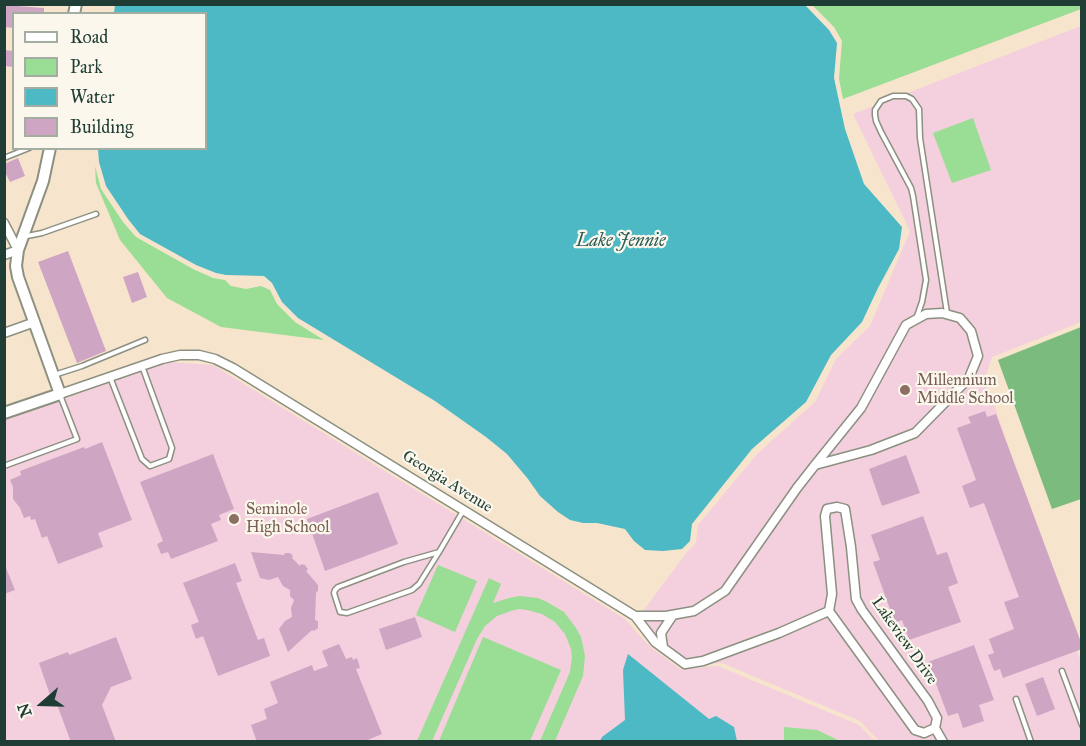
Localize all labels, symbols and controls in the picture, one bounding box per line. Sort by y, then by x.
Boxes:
legend [12,12,207,150]
text: Road [70,26,108,48]
text: Park [70,56,103,78]
text: Water [70,86,114,108]
text: Building [70,116,133,138]
water label: Lake Jennie [576,231,666,253]
place label: Millennium Middle School [917,371,1014,409]
marker: Millennium Middle School [898,383,912,397]
street label: Georgia Avenue [398,447,496,517]
place label: Seminole High School [246,500,329,538]
marker: Seminole High School [227,512,241,526]
street label: Lakeview Drive [867,594,941,688]
north arrow [12,674,72,734]
text: N [13,701,36,720]

